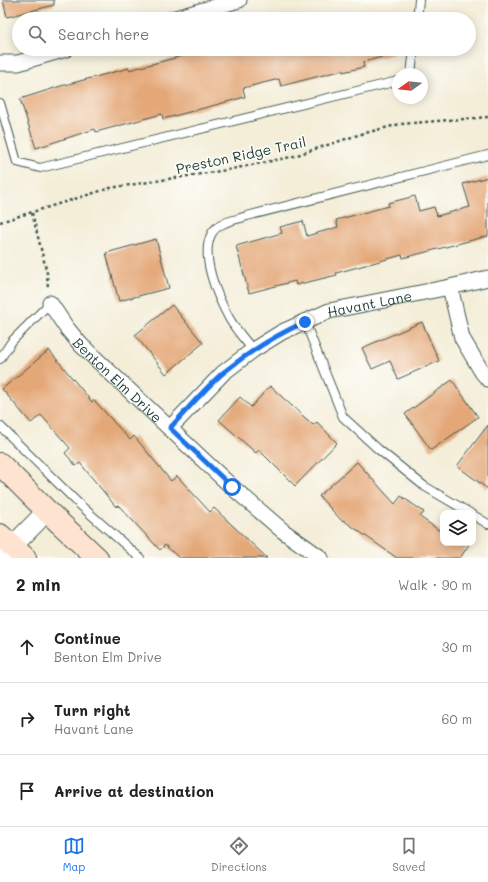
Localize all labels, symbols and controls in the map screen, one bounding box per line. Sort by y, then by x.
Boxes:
search box [12,12,476,56]
icon: search [26,23,48,45]
text: Search here [58,24,149,44]
north arrow [392,68,428,104]
street label: Preston Ridge Trail [174,132,308,178]
street label: Havant Lane [325,285,413,321]
route end [296,313,314,331]
street label: Benton Elm Drive [69,333,167,426]
route start [223,478,241,496]
map controls [440,510,476,546]
button: layers [440,510,476,546]
text: 2 min [16,573,61,595]
text: Walk · 90 m [398,576,472,593]
text: Continue [54,628,121,648]
icon: ahead [16,636,38,658]
text: 30 m [442,638,472,655]
text: Benton Elm Drive [54,648,162,665]
text: Turn right [54,700,131,720]
icon: right [16,708,38,730]
text: 60 m [442,710,472,727]
text: Havant Lane [54,720,134,737]
icon: arrive [16,780,38,802]
text: Arrive at destination [54,781,214,801]
tab: Map [63,835,85,874]
tab: Directions [211,835,267,874]
tab: Saved [392,835,425,874]

